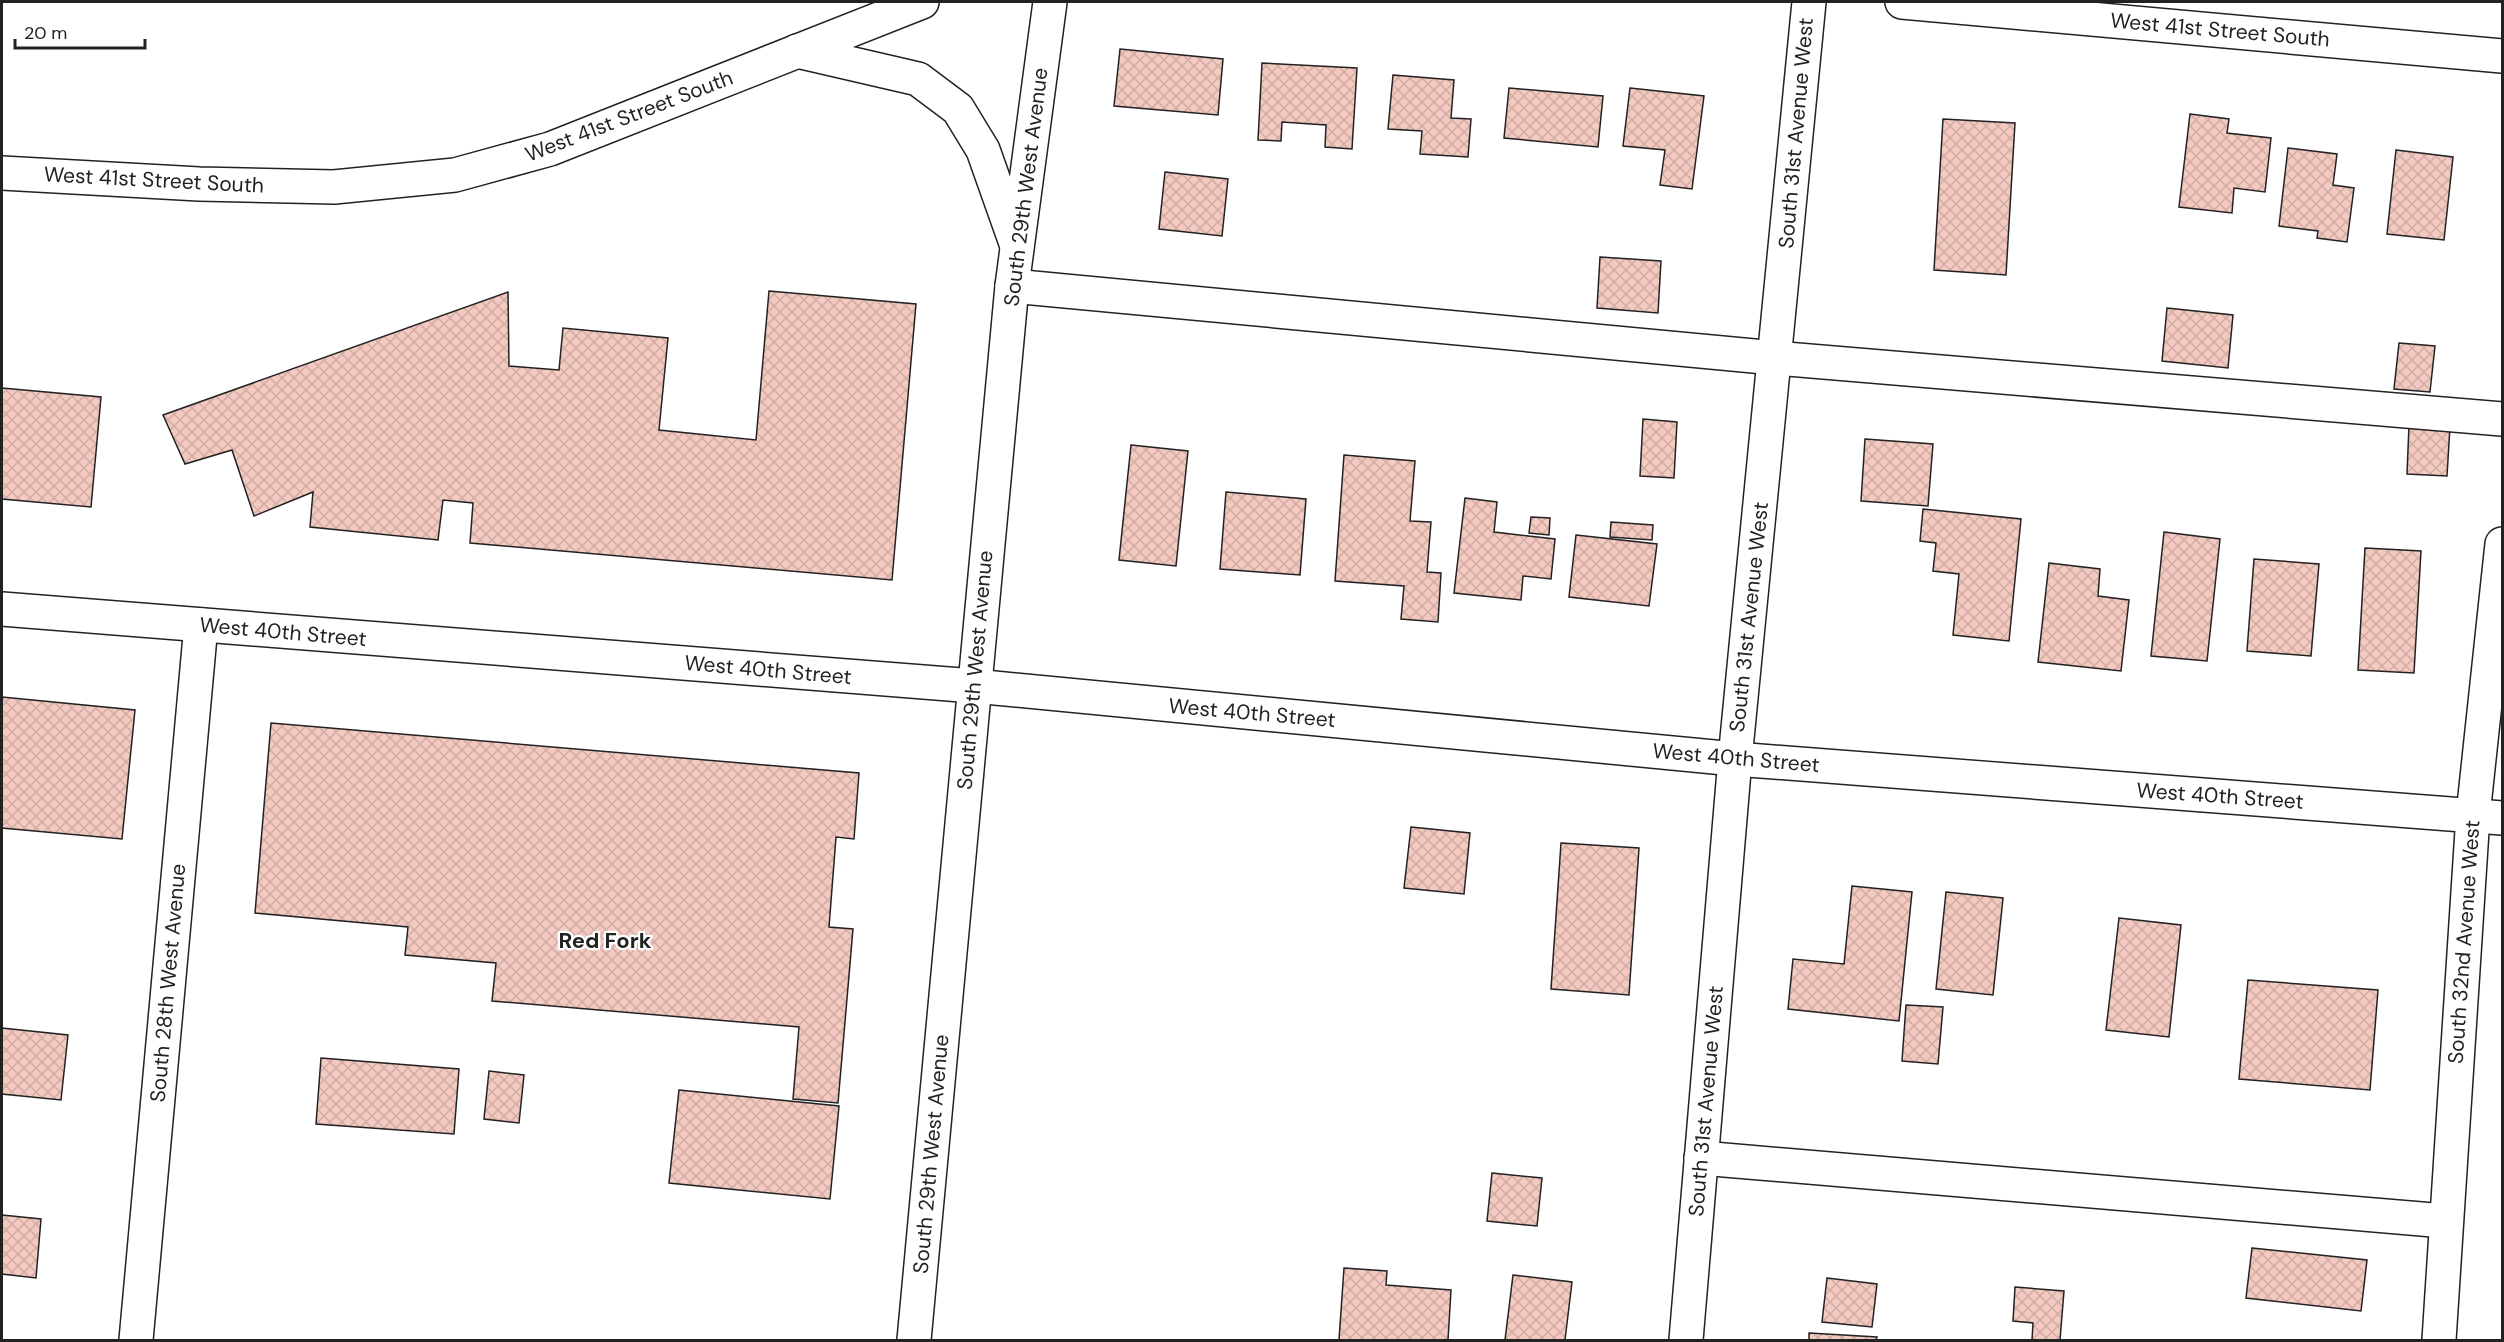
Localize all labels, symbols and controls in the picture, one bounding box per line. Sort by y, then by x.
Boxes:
street label: West 41st Street South [2109,6,2331,54]
scale bar [15,12,146,50]
street label: South 31st Avenue West [1772,16,1820,250]
text: 20 m [24,21,67,45]
street label: West 41st Street South [521,63,737,169]
street label: South 29th West Avenue [997,66,1055,308]
street label: West 41st Street South [43,160,265,200]
street label: South 31st Avenue West [1723,500,1775,734]
street label: South 29th West Avenue [951,549,999,791]
street label: West 40th Street [198,611,368,653]
street label: West 40th Street [683,649,853,691]
street label: West 40th Street [1167,692,1337,734]
street label: West 40th Street [1651,737,1821,779]
street label: West 40th Street [2135,776,2305,816]
street label: South 32nd Avenue West [2442,819,2486,1065]
street label: South 28th West Avenue [144,862,192,1103]
district label: Red Fork [559,926,652,955]
street label: South 31st Avenue West [1682,984,1730,1218]
street label: South 29th West Avenue [907,1033,955,1275]

